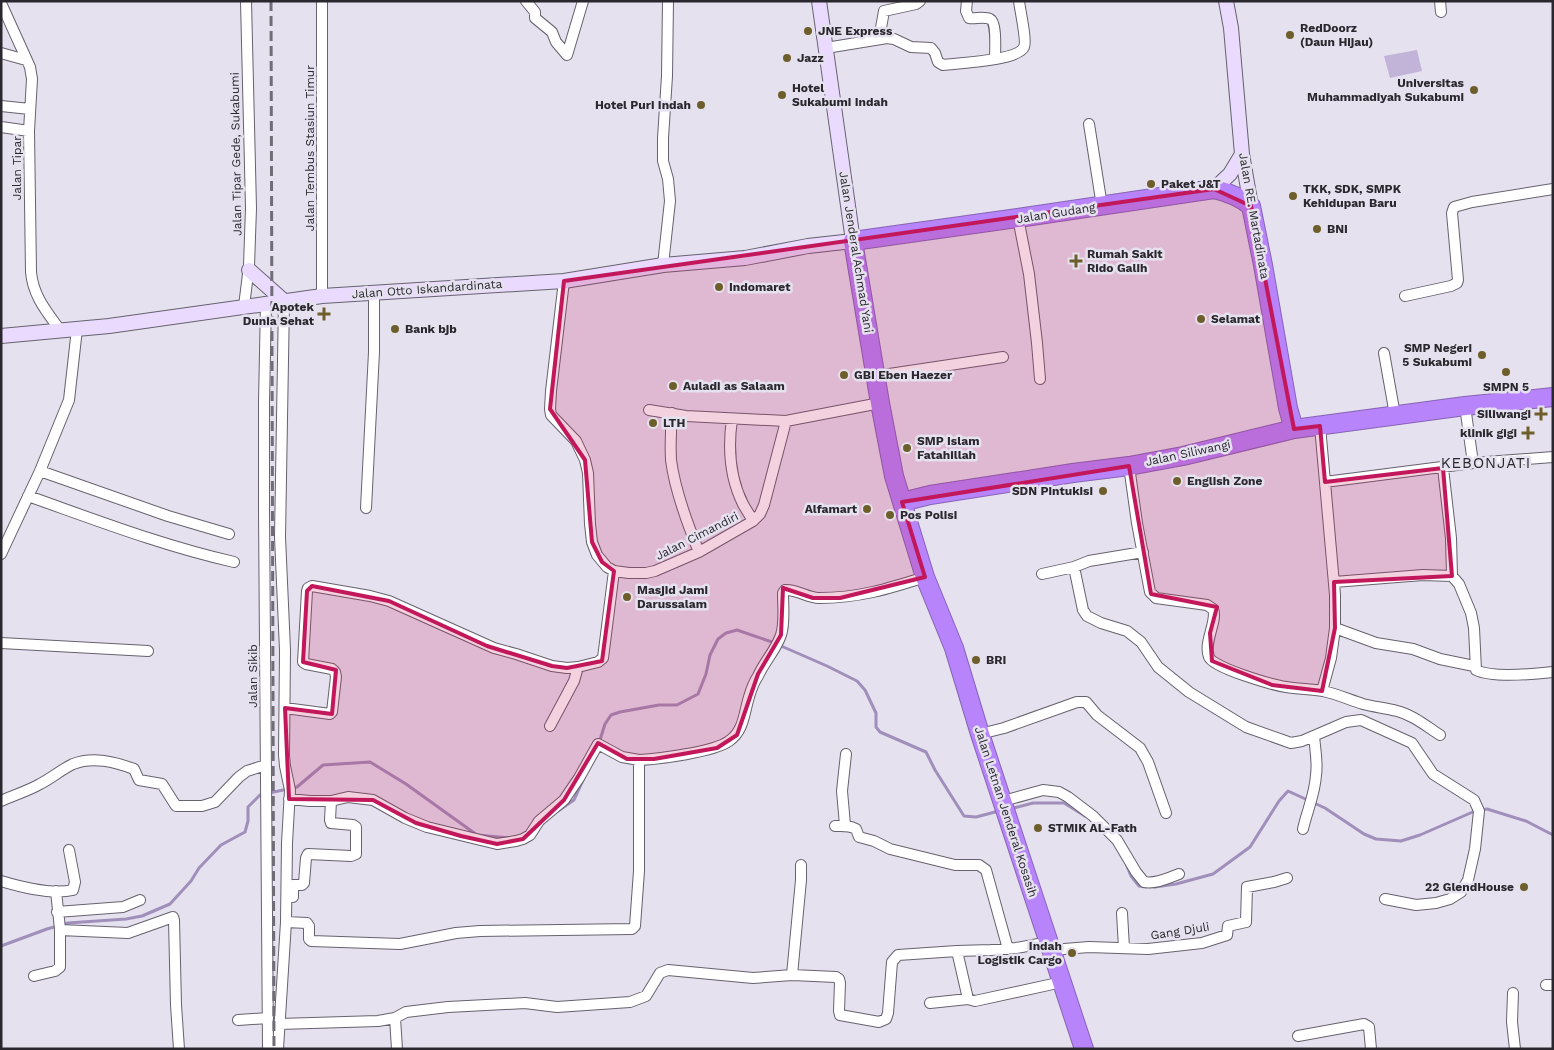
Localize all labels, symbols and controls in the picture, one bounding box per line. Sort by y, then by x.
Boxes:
place label: RedDoorz (Daun Hijau) [1300,21,1373,49]
place label: JNE Express [818,24,893,38]
marker: JNE Express [802,25,814,37]
marker: RedDoorz (Daun Hijau) [1284,29,1296,41]
place label: Jazz [797,51,824,65]
marker: Jazz [781,52,793,64]
street label: Jalan Tembus Stasiun Timur [303,65,317,231]
street label: Jalan Tipar Gede, Sukabumi [228,72,244,236]
place label: Universitas Muhammadiyah Sukabumi [1307,76,1465,104]
place label: Hotel Sukabumi Indah [792,81,888,109]
marker: Universitas Muhammadiyah Sukabumi [1468,84,1480,96]
marker: Hotel Sukabumi Indah [776,89,788,101]
place label: Hotel Puri Indah [595,98,691,112]
marker: Hotel Puri Indah [695,99,707,111]
street label: Jalan Tipar [10,136,24,200]
street label: Jalan RE. Martadinata [1236,152,1272,280]
street label: Jalan Jenderal Achmad Yani [836,170,876,334]
place label: Paket J&T [1161,177,1221,191]
marker: Paket J&T [1145,178,1157,190]
place label: TKK, SDK, SMPK Kehidupan Baru [1303,182,1402,210]
marker: TKK, SDK, SMPK Kehidupan Baru [1287,190,1299,202]
street label: Jalan Gudang [1016,200,1097,226]
place label: BNI [1327,222,1348,236]
marker: BNI [1311,223,1323,235]
place label: Rumah Sakit Rido Galih [1087,247,1163,275]
marker: Rumah Sakit Rido Galih [1069,254,1083,268]
street label: Jalan Otto Iskandardinata [351,277,503,301]
place label: Indomaret [729,280,791,294]
marker: Indomaret [713,281,725,293]
place label: Apotek Dunia Sehat [243,300,315,328]
marker: Apotek Dunia Sehat [318,308,330,320]
place label: Selamat [1211,312,1261,326]
marker: Selamat [1195,313,1207,325]
place label: Bank bjb [405,322,457,336]
marker: Bank bjb [389,323,401,335]
place label: SMP Negeri 5 Sukabumi [1402,341,1472,369]
marker: SMP Negeri 5 Sukabumi [1476,349,1488,361]
marker: SMPN 5 [1500,366,1512,378]
place label: GBI Eben Haezer [854,368,953,382]
marker: GBI Eben Haezer [838,369,850,381]
place label: Auladi as Salaam [683,379,785,393]
marker: Auladi as Salaam [667,380,679,392]
place label: SMPN 5 [1483,380,1529,394]
place label: Siliwangi [1477,407,1531,421]
marker: Siliwangi [1535,408,1547,420]
place label: LTH [663,416,685,430]
marker: LTH [647,417,659,429]
place label: klinik gigi [1460,426,1517,440]
marker: klinik gigi [1521,426,1535,440]
place label: SMP Islam Fatahillah [917,434,979,462]
street label: Jalan Siliwangi [1144,437,1232,469]
marker: SMP Islam Fatahillah [901,442,913,454]
district label: KEBONJATI [1441,454,1531,472]
place label: English Zone [1187,474,1263,488]
marker: English Zone [1171,475,1183,487]
place label: SDN Pintukisi [1012,484,1093,498]
marker: SDN Pintukisi [1097,485,1109,497]
place label: Alfamart [805,502,858,516]
marker: Alfamart [861,503,873,515]
place label: Pos Polisi [900,508,957,522]
street label: Jalan Cimandiri [653,509,741,563]
marker: Pos Polisi [884,509,896,521]
place label: Masjid Jami Darussalam [637,583,708,611]
marker: Masjid Jami Darussalam [621,591,633,603]
street label: Jalan Sikib [246,644,260,708]
place label: BRI [986,653,1006,667]
marker: BRI [970,654,982,666]
street label: Jalan Letnan Jenderal Kosasih [972,725,1040,899]
place label: STMIK AL-Fath [1048,821,1137,835]
marker: STMIK AL-Fath [1032,822,1044,834]
place label: 22 GlendHouse [1425,880,1514,894]
marker: 22 GlendHouse [1518,881,1530,893]
street label: Gang Djuli [1150,919,1210,943]
place label: Indah Logistik Cargo [978,939,1062,967]
marker: Indah Logistik Cargo [1066,947,1078,959]

